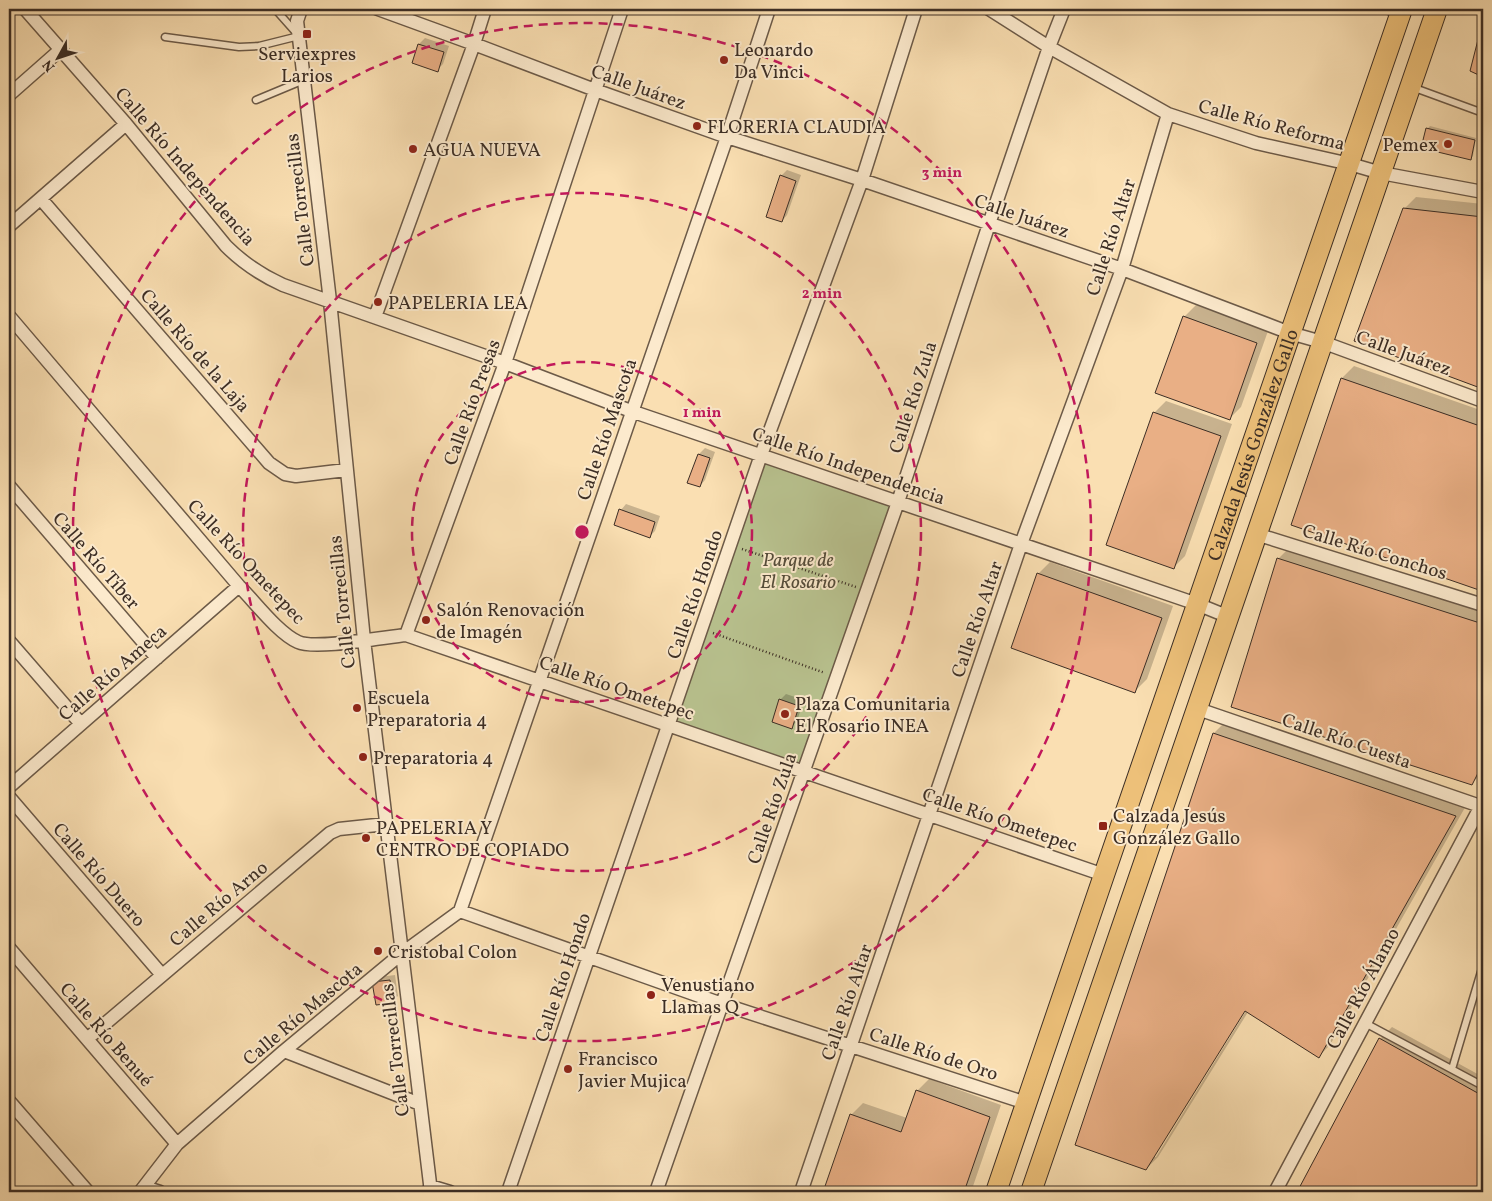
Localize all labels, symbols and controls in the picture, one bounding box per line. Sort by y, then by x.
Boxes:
marker: Serviexpres Larios [301,28,313,40]
north arrow [32,32,82,82]
place label: Leonardo Da Vinci [734,38,813,86]
place label: Serviexpres Larios [258,42,356,90]
marker: Leonardo Da Vinci [718,54,730,66]
text: N [39,55,60,75]
street label: Calle Juárez [587,59,689,117]
street label: Calle Río Independencia [108,82,261,252]
street label: Calle Río Reforma [1195,94,1348,158]
place label: FLORERIA CLAUDIA [707,115,886,141]
marker: FLORERIA CLAUDIA [691,120,703,132]
street label: Calle Torrecillas [280,132,322,268]
place label: Pemex [1383,133,1438,159]
place label: AGUA NUEVA [423,138,541,164]
marker: Pemex [1442,138,1454,150]
marker: AGUA NUEVA [407,143,419,155]
text: 3 min [922,163,962,184]
street label: Calle Río Altar [1081,176,1143,300]
street label: Calle Juárez [970,188,1072,245]
street label: Calle Río de la Laja [133,284,256,419]
text: 2 min [802,284,842,305]
place label: PAPELERIA LEA [388,291,528,317]
marker: PAPELERIA LEA [372,296,384,308]
street label: Calle Juárez [1352,325,1454,383]
street label: Calzada Jesús González Gallo [1202,326,1306,565]
street label: Calle Río Presas [438,336,508,469]
street label: Calle Río Zula [884,338,944,457]
street label: Calle Río Mascota [571,355,644,504]
text: 1 min [683,403,721,424]
street label: Calle Río Independencia [748,422,948,512]
street label: Calle Río Ometepec [181,494,310,631]
street label: Calle Río Tíber [46,507,145,616]
street label: Calle Río Conchos [1299,519,1450,587]
centre of rings [573,523,591,541]
street label: Calle Río Hondo [662,526,730,663]
street label: Calle Torrecillas [323,534,363,670]
park label: Parque de El Rosario [760,548,836,596]
street label: Calle Río Altar [946,558,1010,681]
place label: Salón Renovación de Imagén [436,598,585,646]
marker: Salón Renovación de Imagén [420,614,432,626]
street label: Calle Río Ameca [54,619,173,728]
street label: Calle Río Ometepec [535,650,697,728]
place label: Escuela Preparatoria 4 [367,686,487,734]
place label: Plaza Comunitaria El Rosario INEA [795,692,950,740]
marker: Escuela Preparatoria 4 [351,702,363,714]
marker: Plaza Comunitaria El Rosario INEA [779,708,791,720]
street label: Calle Río Cuesta [1278,708,1414,776]
place label: Preparatoria 4 [373,746,493,772]
street label: Calle Río Zula [742,749,804,868]
marker: Preparatoria 4 [357,751,369,763]
street label: Calle Río Ometepec [918,782,1080,860]
place label: Calzada Jesús González Gallo [1113,804,1240,852]
place label: PAPELERIA Y CENTRO DE COPIADO [376,816,569,864]
street label: Calle Río Duero [46,818,151,933]
marker: Calzada Jesús González Gallo [1097,820,1109,832]
marker: PAPELERIA Y CENTRO DE COPIADO [360,832,372,844]
street label: Calle Río Arno [164,856,274,954]
street label: Calle Río Hondo [530,909,598,1046]
street label: Calle Río Álamo [1321,924,1407,1054]
place label: Cristobal Colon [388,940,517,966]
street label: Calle Río Altar [816,941,880,1064]
marker: Cristobal Colon [372,945,384,957]
street label: Calle Río Mascota [238,957,369,1072]
place label: Venustiano Llamas Q [661,973,755,1021]
street label: Calle Río Benué [53,978,158,1093]
street label: Calle Torrecillas [375,982,417,1118]
marker: Venustiano Llamas Q [645,989,657,1001]
street label: Calle Río de Oro [866,1022,1001,1088]
place label: Francisco Javier Mujica [578,1047,687,1095]
marker: Francisco Javier Mujica [562,1063,574,1075]

